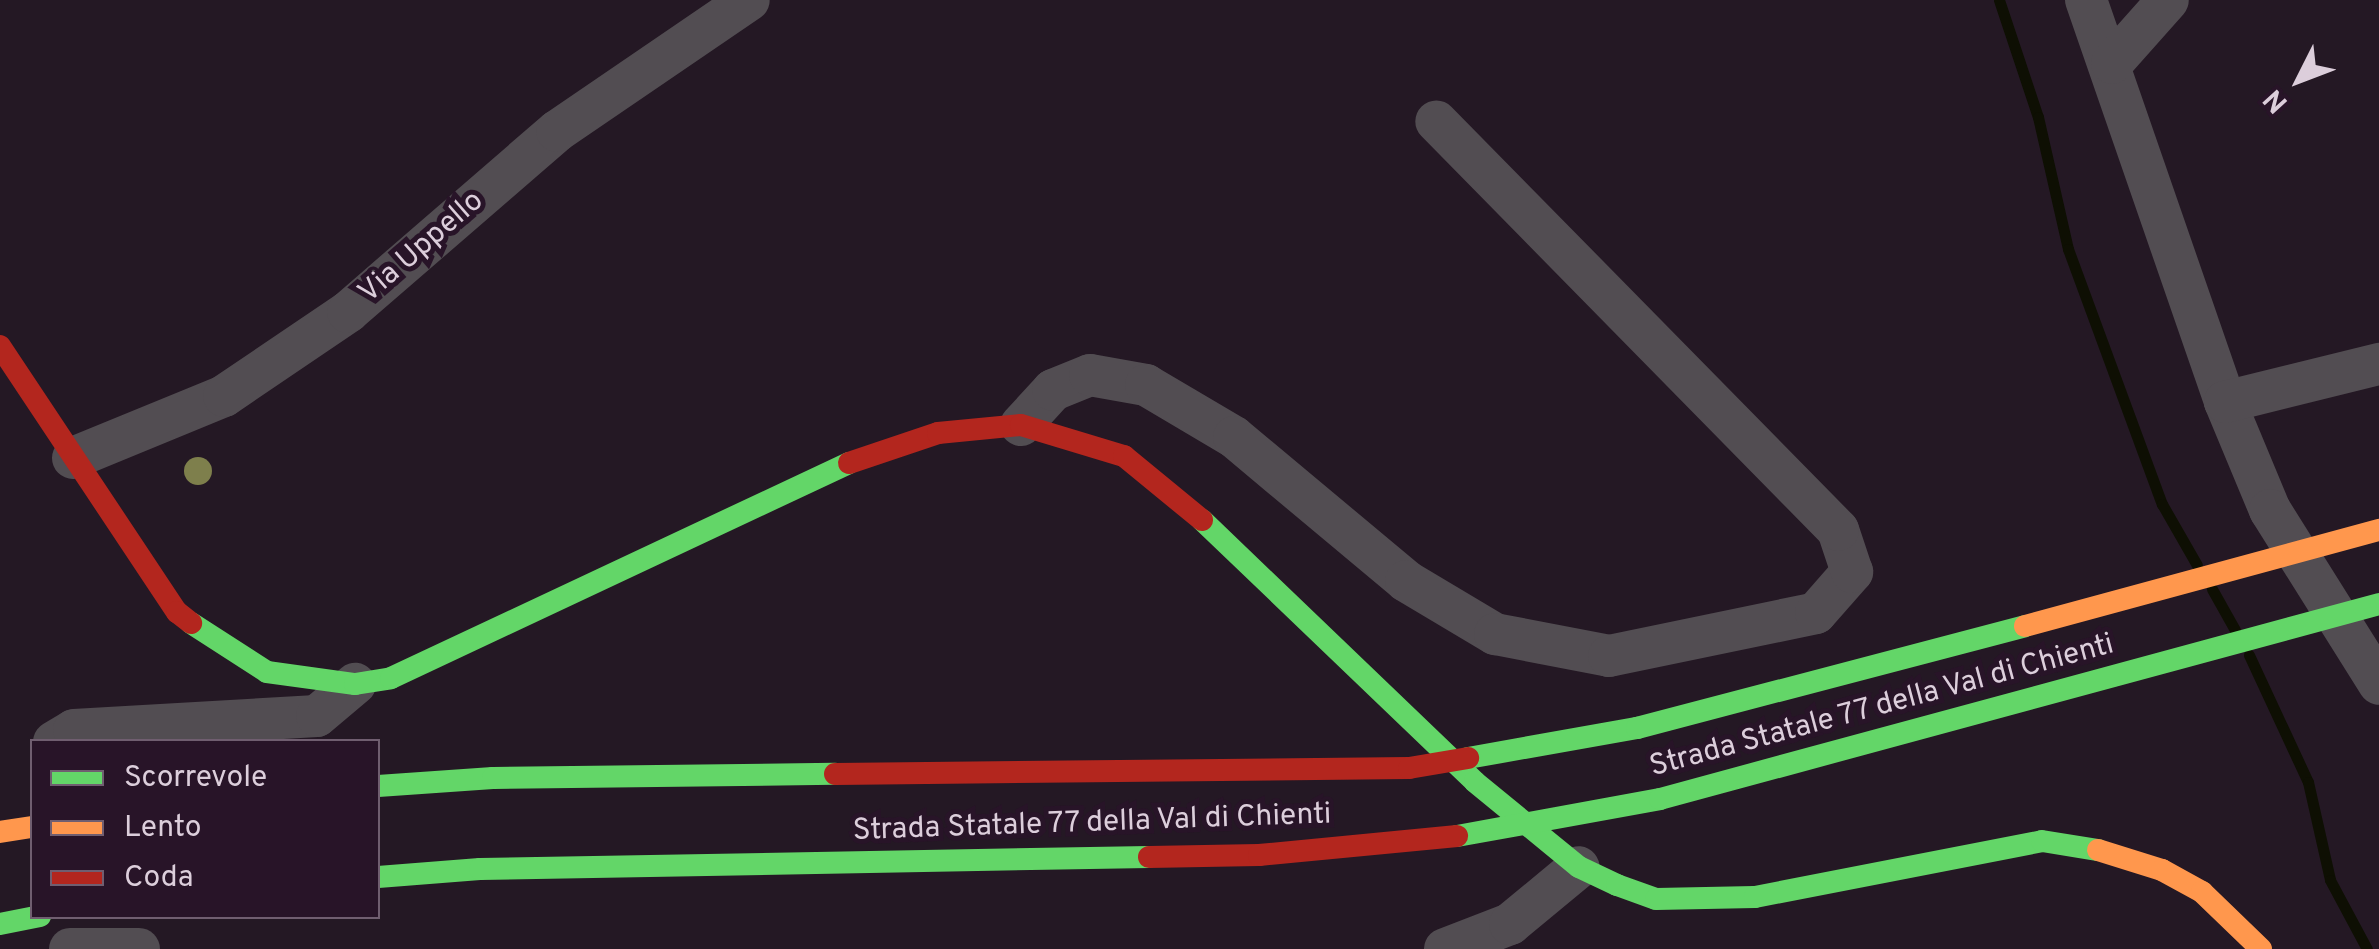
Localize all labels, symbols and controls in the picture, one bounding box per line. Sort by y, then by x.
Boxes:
north arrow [2249,30,2349,130]
text: N [2257,81,2297,120]
street label: Via Uppello [352,184,492,312]
street label: Strada Statale 77 della Val di Chienti [1644,627,2120,787]
legend [30,739,380,919]
text: Scorrevole [124,760,267,797]
street label: Strada Statale 77 della Val di Chienti [850,798,1334,850]
text: Lento [124,810,201,847]
text: Coda [124,860,193,897]

